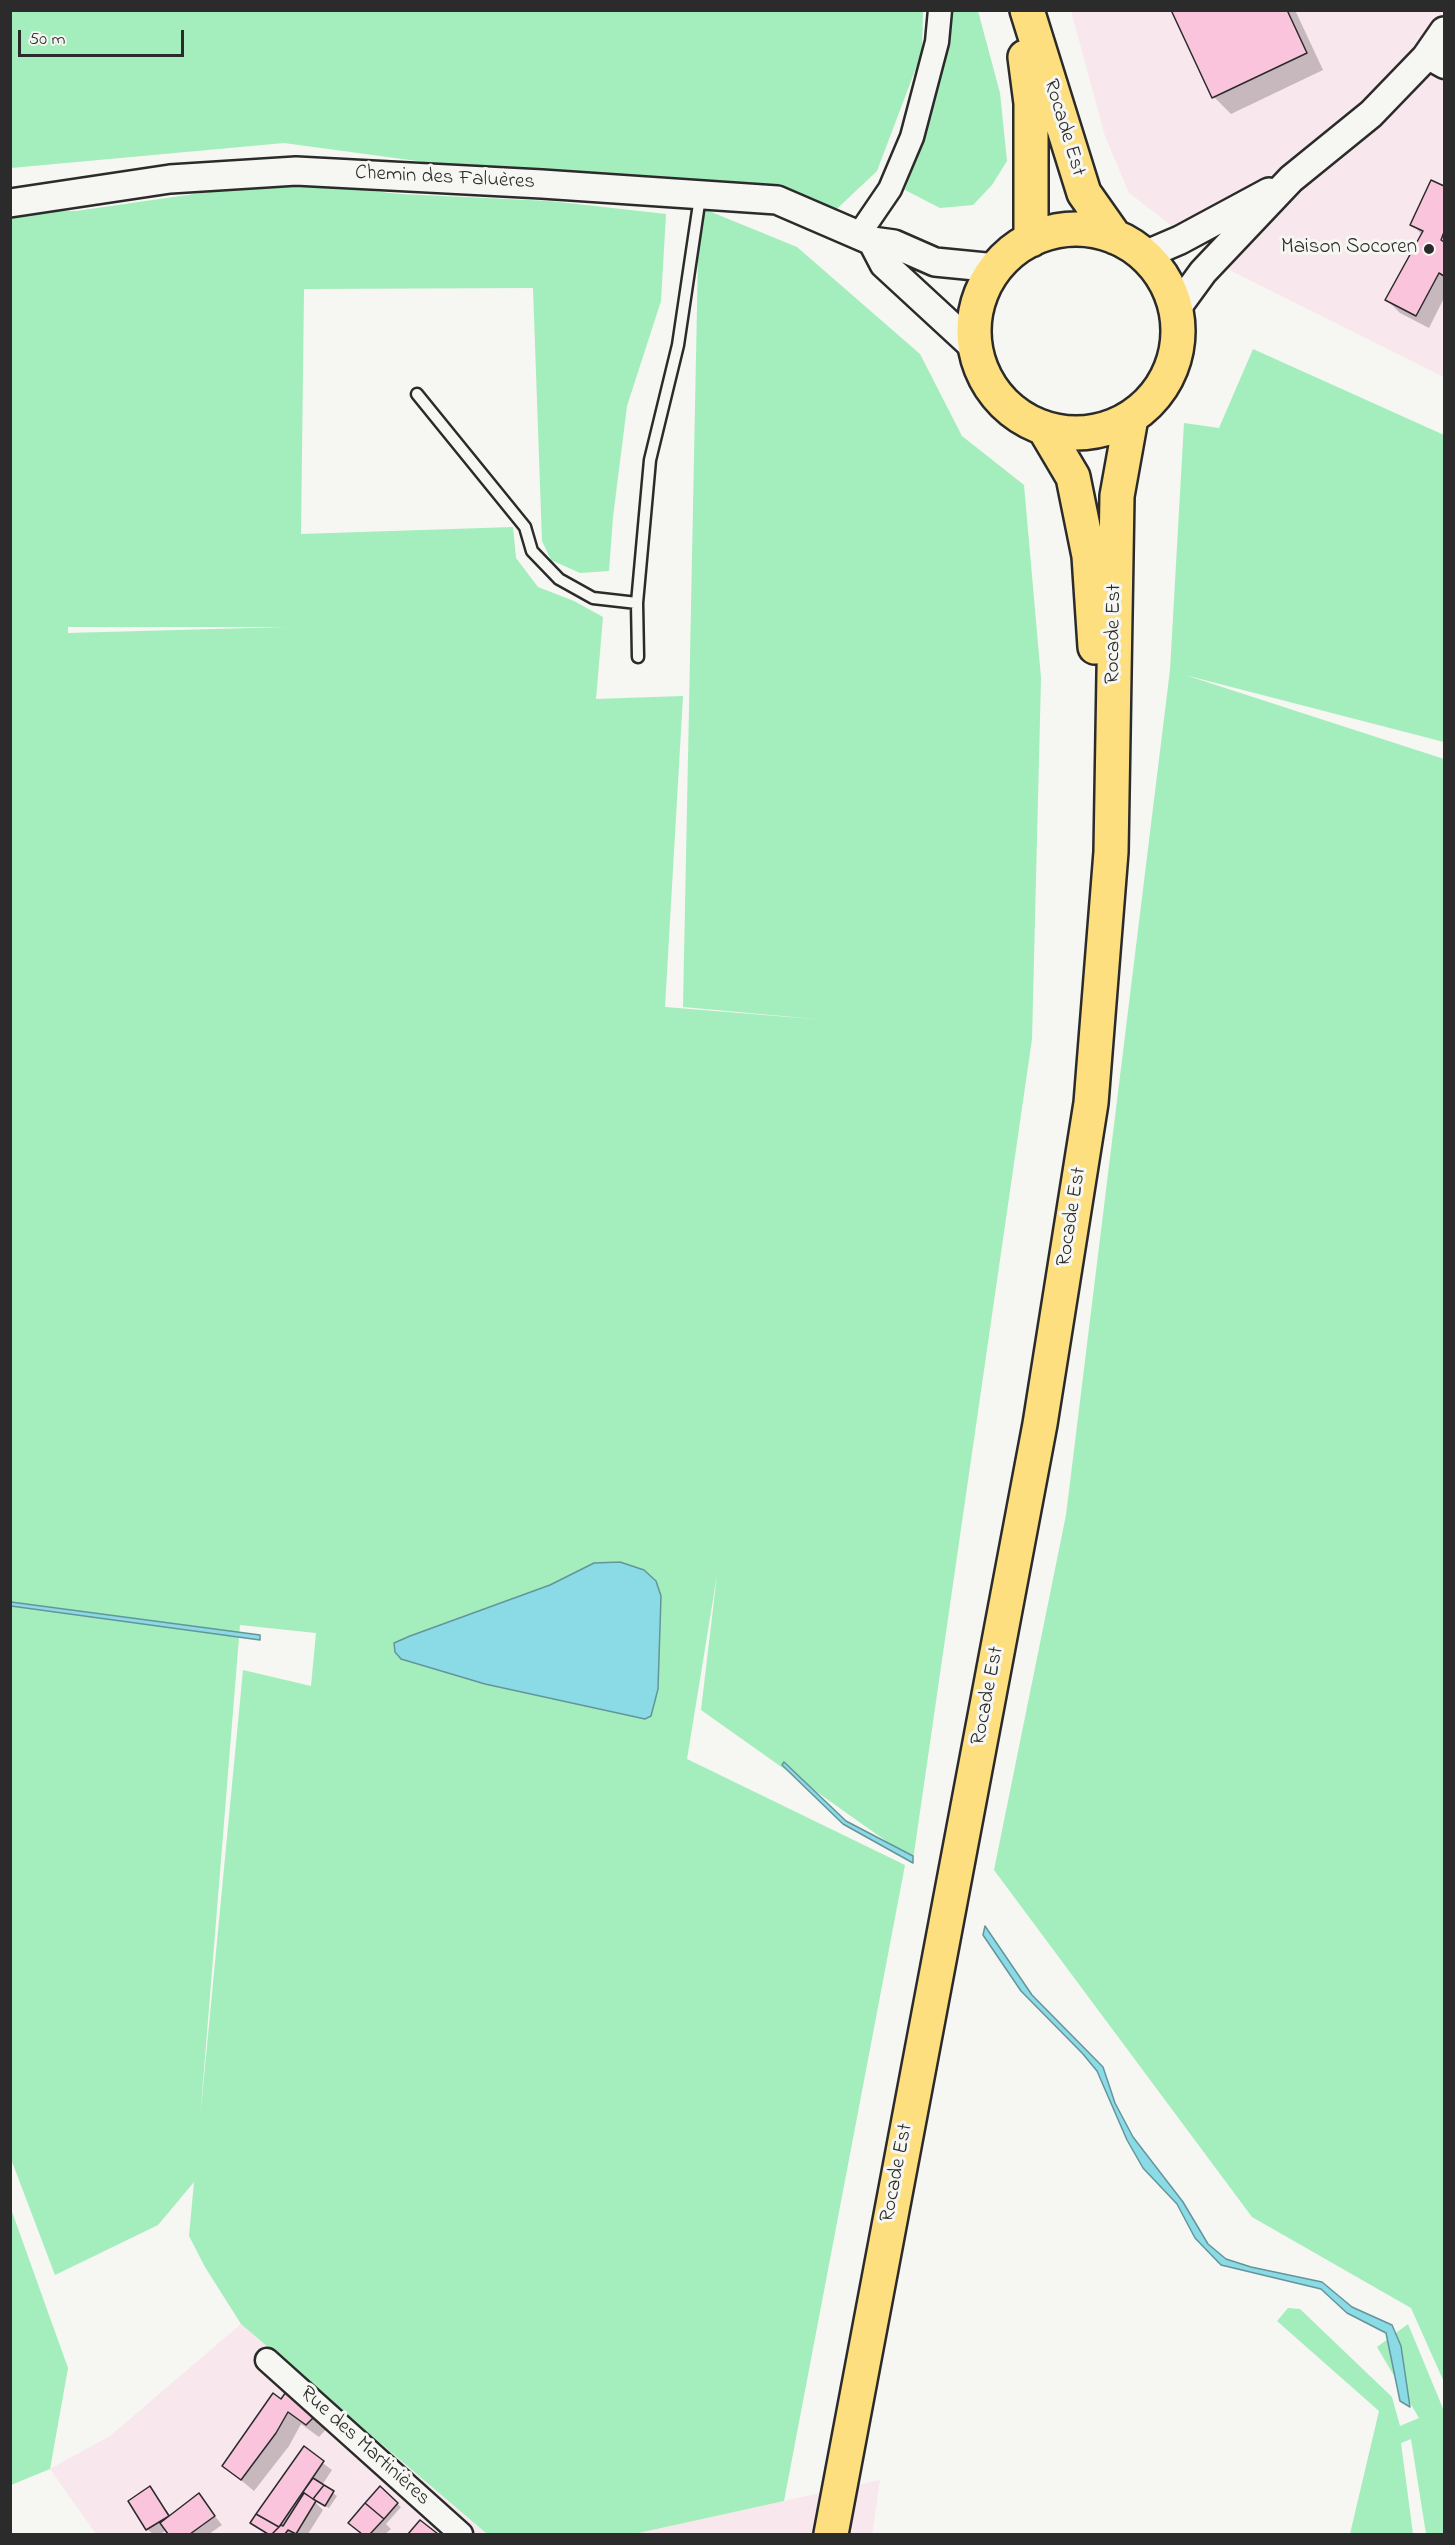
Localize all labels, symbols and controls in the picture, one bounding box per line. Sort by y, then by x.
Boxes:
scale bar [21,18,188,56]
text: 50 m [29,27,66,53]
street label: Rocade Est [1036,76,1090,180]
street label: Chemin des Faluères [354,162,536,196]
place label: Maison Socoren [1281,236,1417,262]
marker: Maison Socoren [1422,242,1436,256]
street label: Rocade Est [1102,584,1128,684]
street label: Rocade Est [1053,1166,1093,1268]
street label: Rocade Est [967,1644,1011,1748]
street label: Rocade Est [876,2121,920,2225]
street label: Rue des Martinières [294,2382,434,2512]

